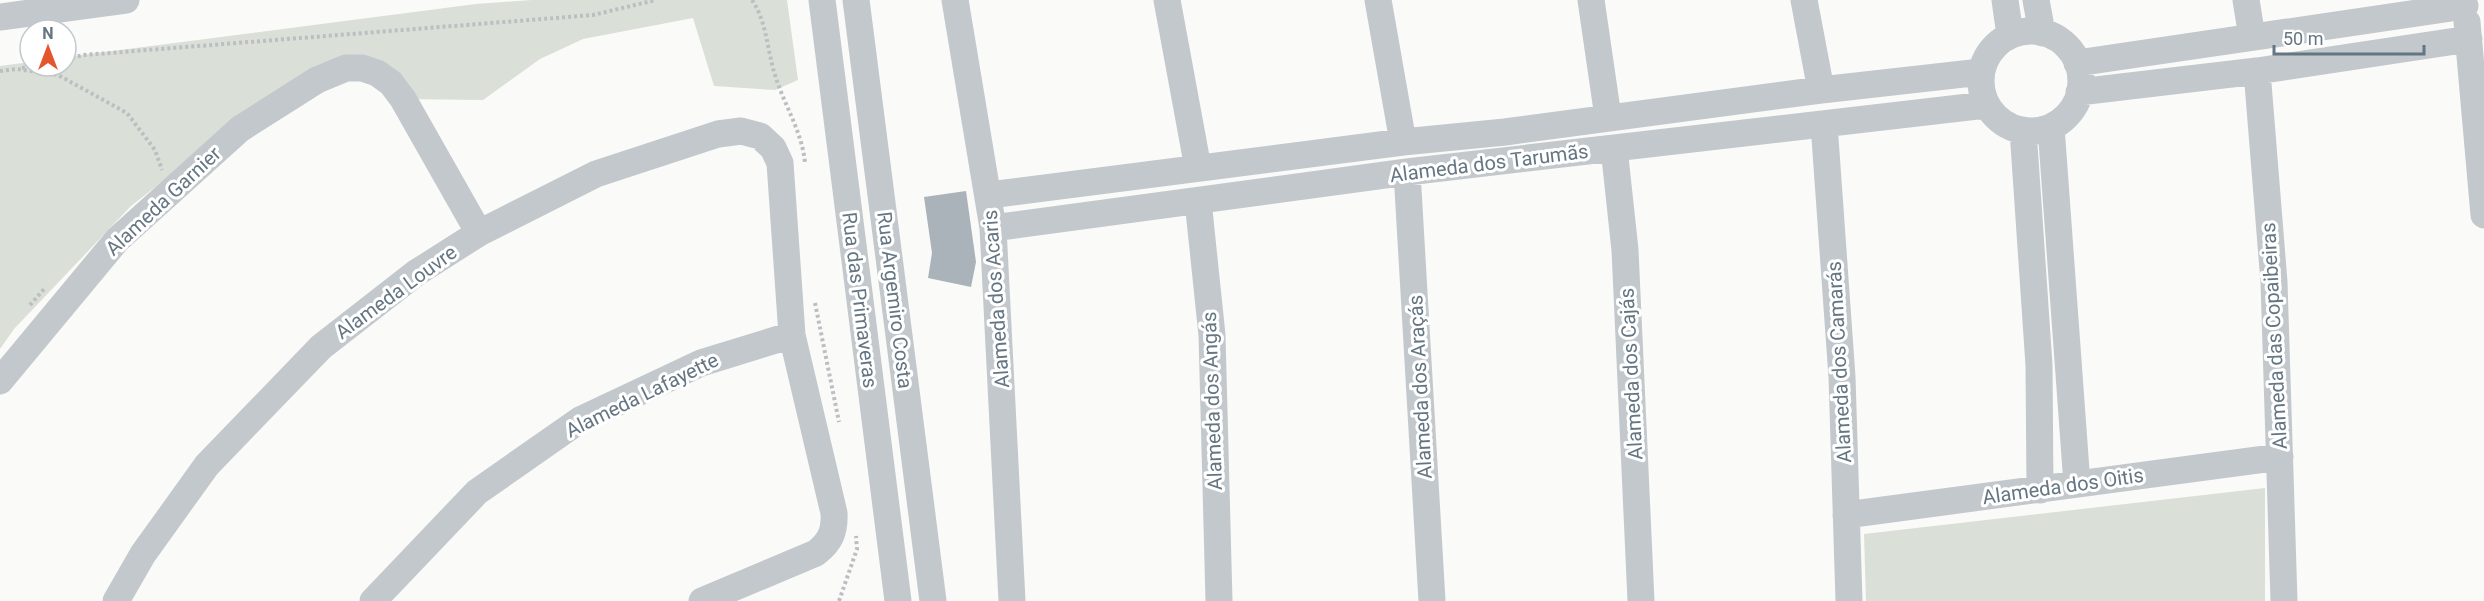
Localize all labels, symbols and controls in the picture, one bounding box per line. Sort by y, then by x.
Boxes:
north arrow [18,18,78,78]
scale bar [2274,18,2424,56]
text: N [42,24,54,43]
text: 50 m [2283,28,2323,49]
street label: Alameda dos Tarumãs [1388,139,1590,187]
street label: Alameda Garnier [100,141,226,260]
street label: Alameda dos Acaris [978,209,1014,389]
street label: Rua Argemiro Costa [872,210,918,390]
street label: Rua das Primaveras [837,211,883,389]
street label: Alameda das Copaibeiras [2256,222,2292,450]
street label: Alameda Louvre [331,240,461,344]
street label: Alameda dos Camarás [1822,261,1856,463]
street label: Alameda dos Cajás [1615,288,1647,460]
street label: Alameda dos Araçás [1403,294,1437,480]
street label: Alameda dos Angás [1197,311,1227,491]
street label: Alameda Lafayette [562,348,722,442]
street label: Alameda dos Oitis [1981,463,2145,509]

